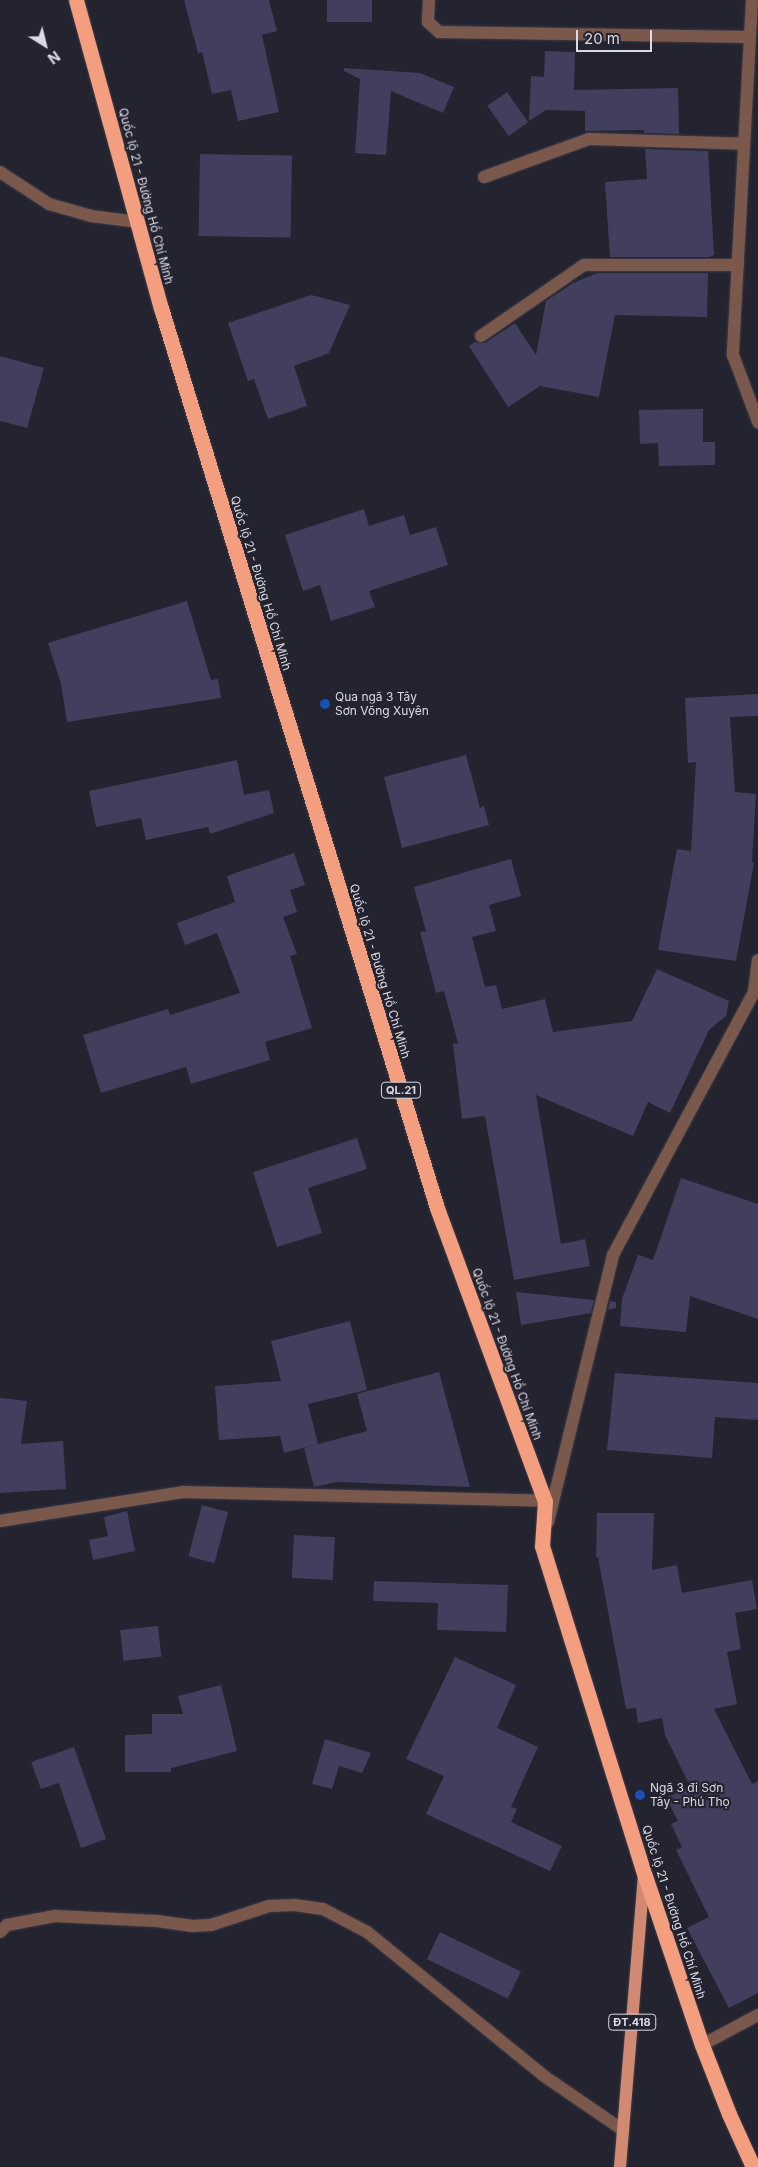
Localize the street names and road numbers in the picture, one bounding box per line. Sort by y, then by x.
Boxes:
street label: Quốc lộ 21 - Đường Hồ Chí Minh [116,106,176,286]
street label: Quốc lộ 21 - Đường Hồ Chí Minh [228,494,294,672]
street label: Quốc lộ 21 - Đường Hồ Chí Minh [347,882,413,1060]
road number: QL.21 [380,1082,422,1098]
street label: Quốc lộ 21 - Đường Hồ Chí Minh [469,1266,545,1442]
street label: Quốc lộ 21 - Đường Hồ Chí Minh [639,1823,709,2001]
road number: ĐT.418 [607,2014,657,2030]

